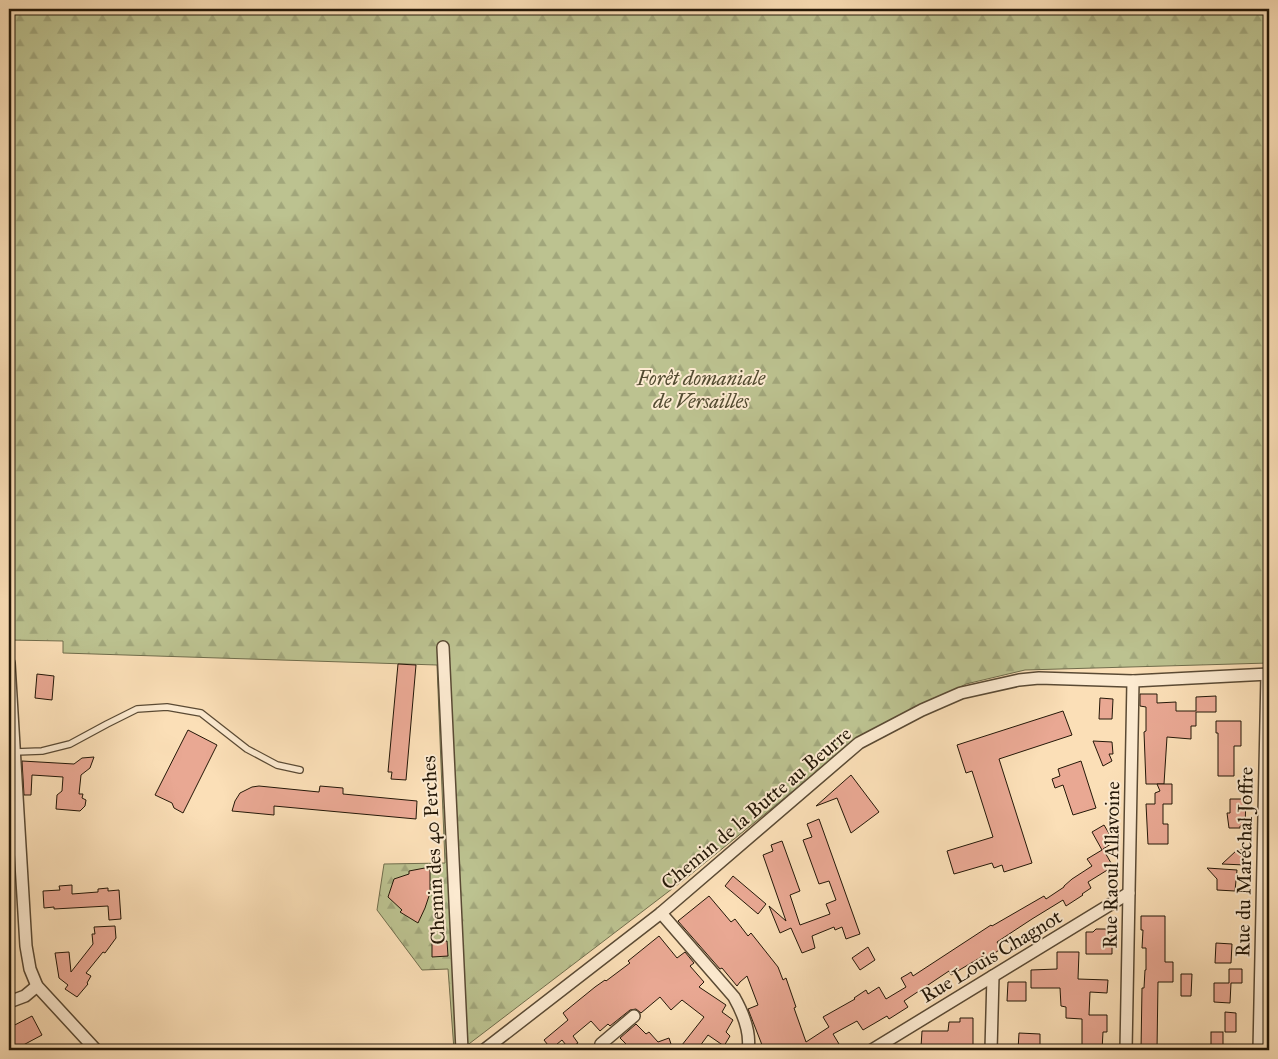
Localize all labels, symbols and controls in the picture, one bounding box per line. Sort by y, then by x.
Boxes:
park label: Forêt domaniale de Versailles [636,366,766,413]
street label: Chemin de la Butte au Beurre [656,721,856,895]
street label: Chemin des 40 Perches [416,755,450,945]
street label: Rue du Maréchal Joffre [1230,767,1259,957]
street label: Rue Raoul Allavoine [1098,781,1124,949]
street label: Rue Louis Chagnot [916,904,1067,1009]

